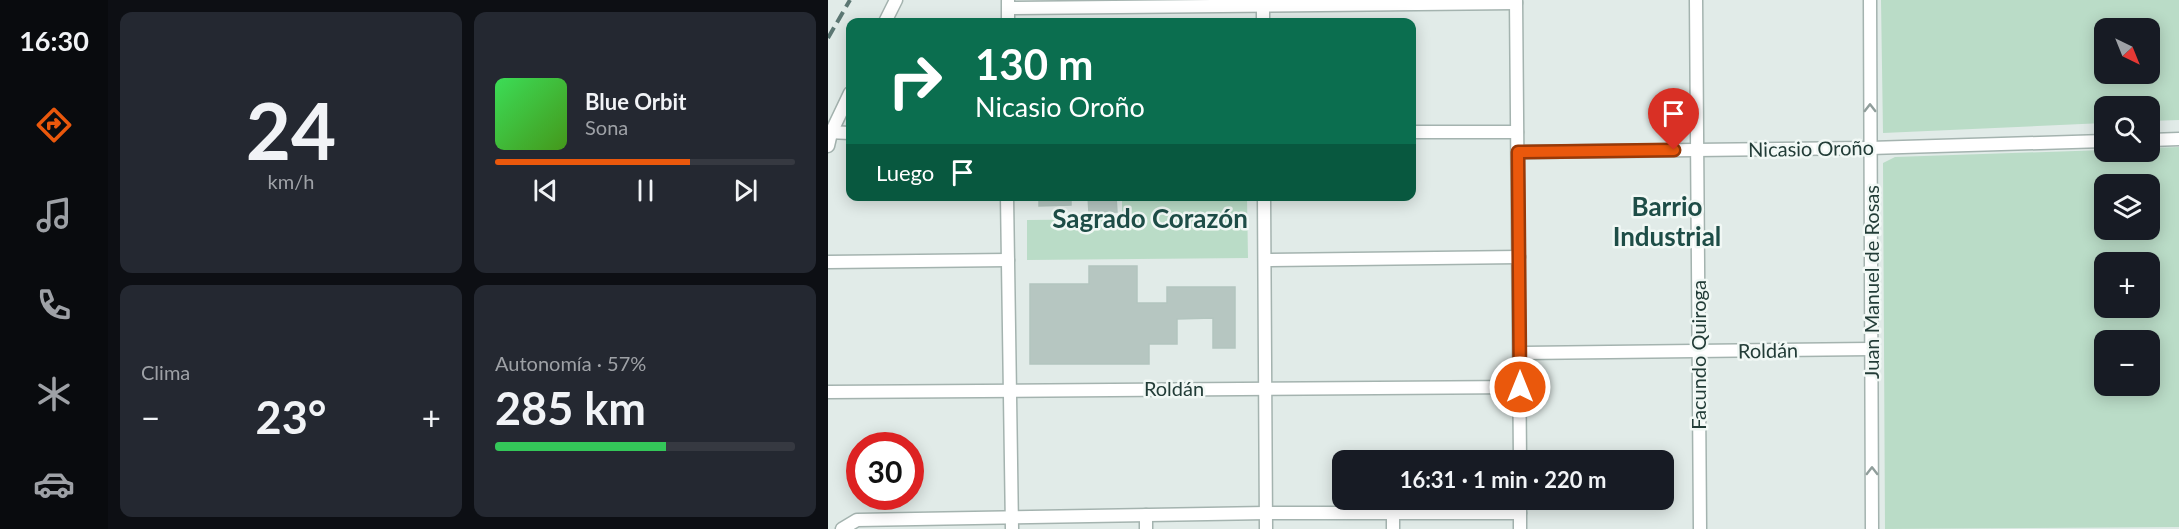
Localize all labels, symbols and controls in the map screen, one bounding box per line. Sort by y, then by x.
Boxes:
north arrow [2094,18,2160,84]
map controls [2094,18,2160,396]
text: 16:30 [19,24,89,57]
text: 130 m [975,39,1093,89]
icon: right [876,42,954,120]
text: 24 [246,83,336,177]
text: Blue Orbit [585,88,686,115]
pin [1648,88,1699,150]
text: Nicasio Oroño [975,90,1145,123]
button: search [2094,96,2160,162]
icon: arrive [1657,97,1690,130]
one-way arrow [1864,103,1876,112]
icon: directions [33,104,75,146]
text: Sona [585,115,628,139]
street label: Nicasio Oroño [1748,135,1874,161]
icon: arrive [946,156,979,189]
text: Luego [876,159,934,186]
text: km/h [268,169,314,193]
icon: previous [529,174,562,207]
icon: pause [629,174,662,207]
icon: next [729,174,762,207]
button: layers [2094,174,2160,240]
street label: Juan Manuel de Rosas [1859,185,1883,379]
district label: Barrio Industrial [1613,190,1721,252]
icon: music [33,194,75,236]
district label: Sagrado Corazón [1052,202,1248,234]
button: + [2094,252,2160,318]
street label: Facundo Quiroga [1686,280,1710,430]
icon: phone [33,284,75,326]
button: − [2094,330,2160,396]
street label: Roldán [1738,337,1798,363]
text: Autonomía · 57% [495,351,646,375]
position arrow [1488,355,1552,419]
text: Clima [141,360,190,384]
icon: climate [33,373,75,415]
street label: Roldán [1144,376,1204,400]
text: 285 km [495,381,646,435]
text: 23° [256,390,326,444]
text: − [141,397,160,437]
text: + [422,397,441,437]
speed limit sign: 30 [846,432,924,510]
icon: car [33,463,75,505]
text: 16:31 · 1 min · 220 m [1400,466,1606,493]
one-way arrow [1866,466,1878,475]

